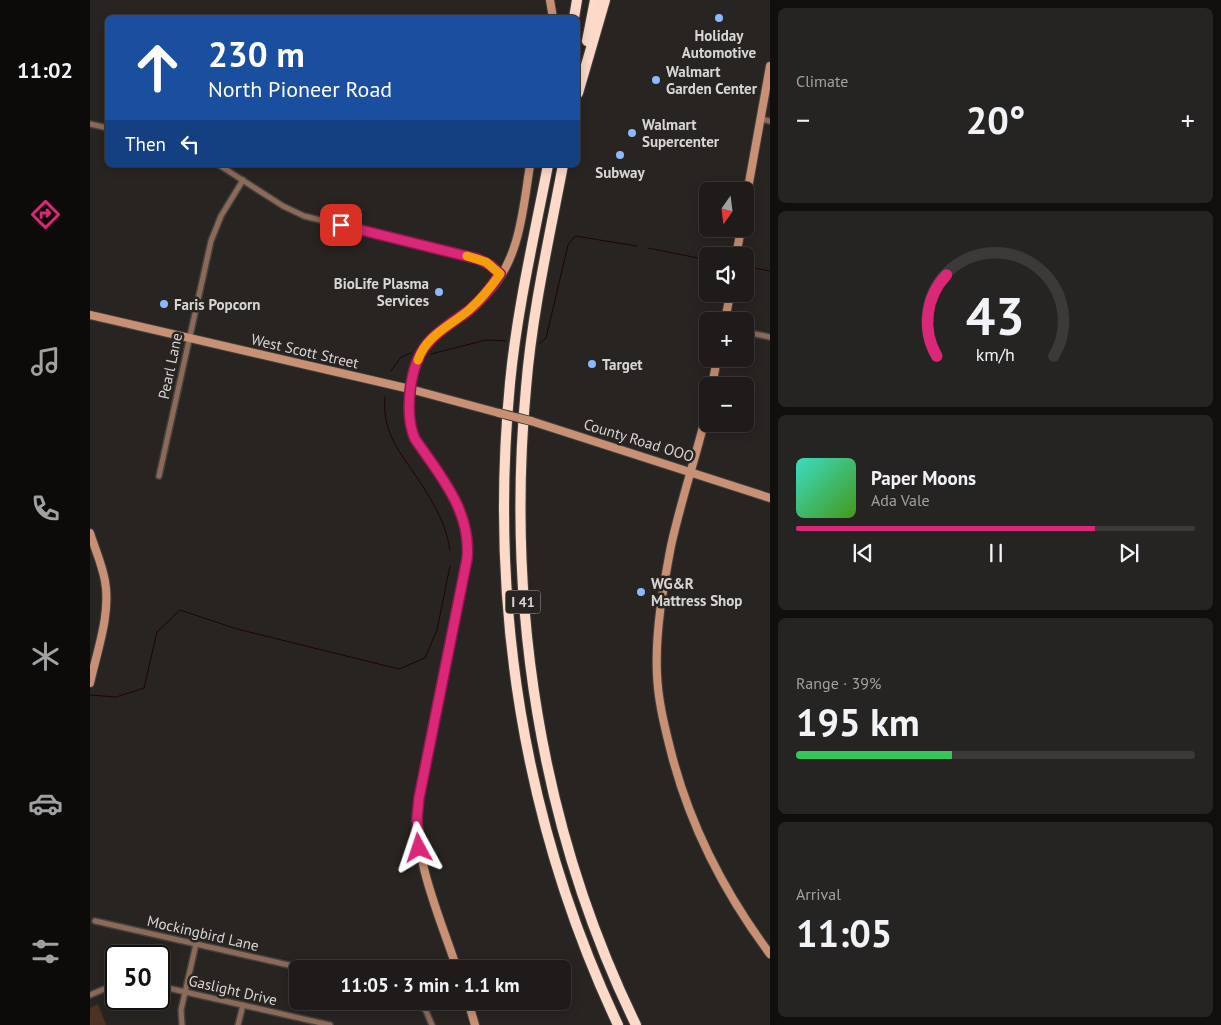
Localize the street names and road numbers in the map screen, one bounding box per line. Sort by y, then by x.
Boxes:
street label: West Scott Street [249,329,361,373]
street label: Pearl Lane [154,331,186,401]
street label: County Road OOO [581,414,697,466]
road number: I 41 [506,590,540,614]
street label: Mockingbird Lane [145,911,261,955]
street label: Gaslight Drive [187,971,279,1009]

